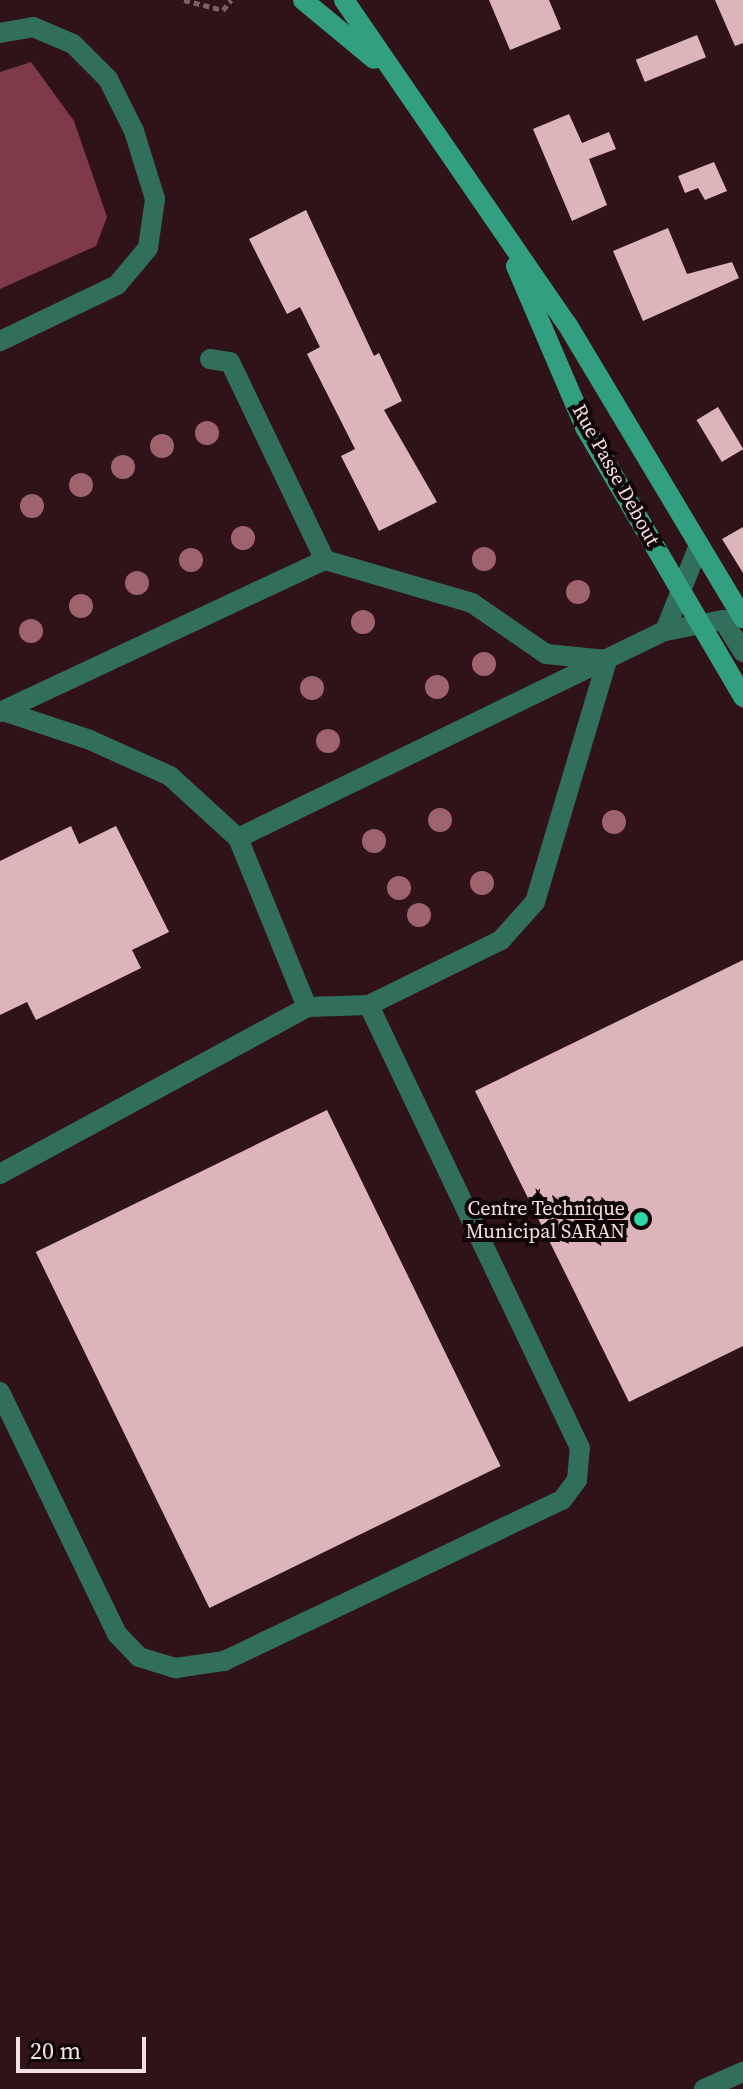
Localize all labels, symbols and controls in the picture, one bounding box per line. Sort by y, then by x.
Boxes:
street label: Rue Passe Debout [567,400,665,550]
place label: Centre Technique Municipal SARAN [466,1196,625,1243]
marker: Centre Technique Municipal SARAN [632,1210,650,1228]
scale bar [20,2021,150,2071]
text: 20 m [30,2034,81,2067]

